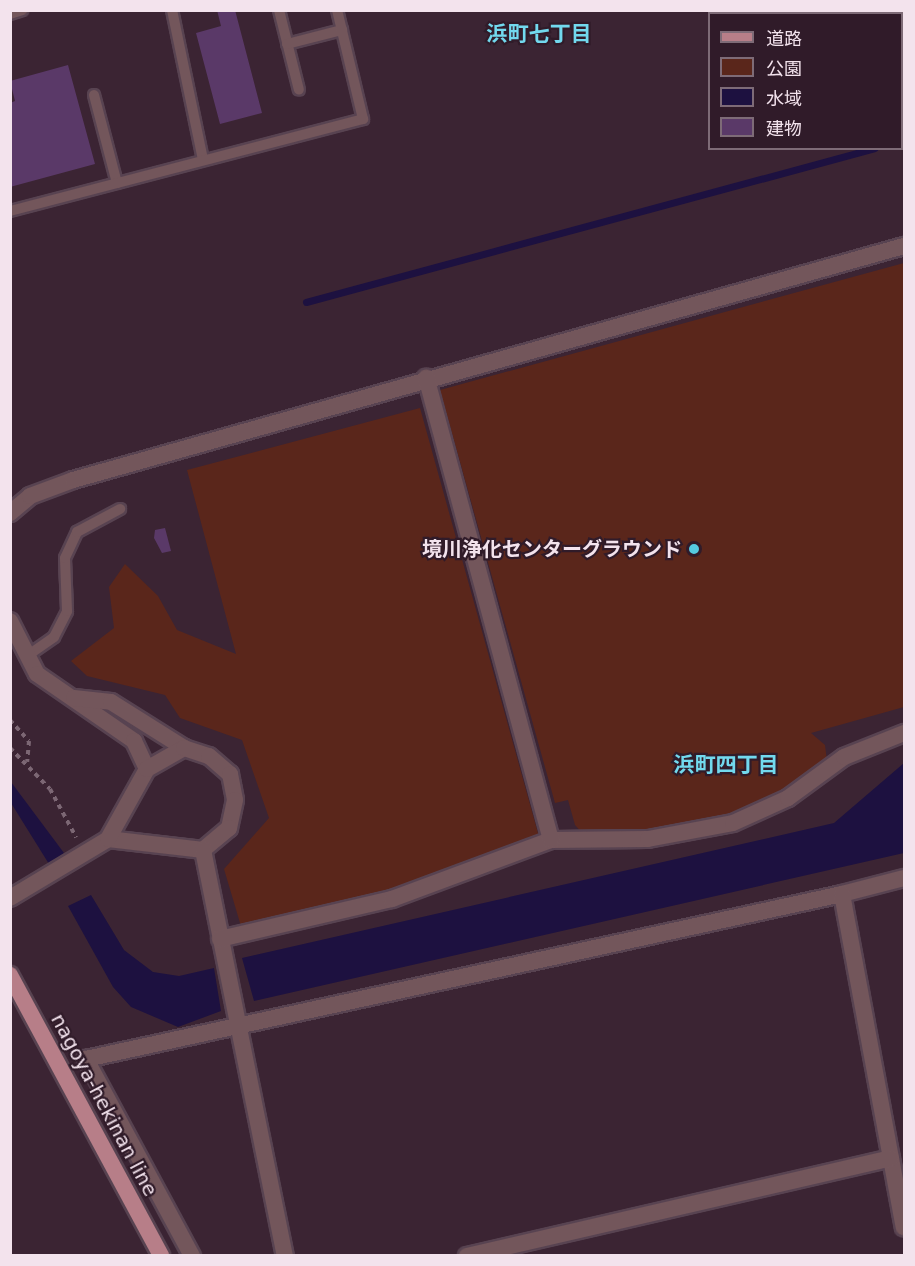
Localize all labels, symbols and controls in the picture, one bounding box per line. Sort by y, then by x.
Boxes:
legend [708,12,903,150]
district label: 浜町七丁目 [487,21,591,47]
text: 道路 [766,28,802,49]
text: 公園 [766,58,802,79]
text: 水域 [766,88,802,109]
text: 建物 [766,118,802,139]
place label: 境川浄化センターグラウンド [422,537,682,561]
marker: 境川浄化センターグラウンド [687,542,701,556]
district label: 浜町四丁目 [674,752,778,778]
street label: nagoya-hekinan line [46,1010,162,1200]

